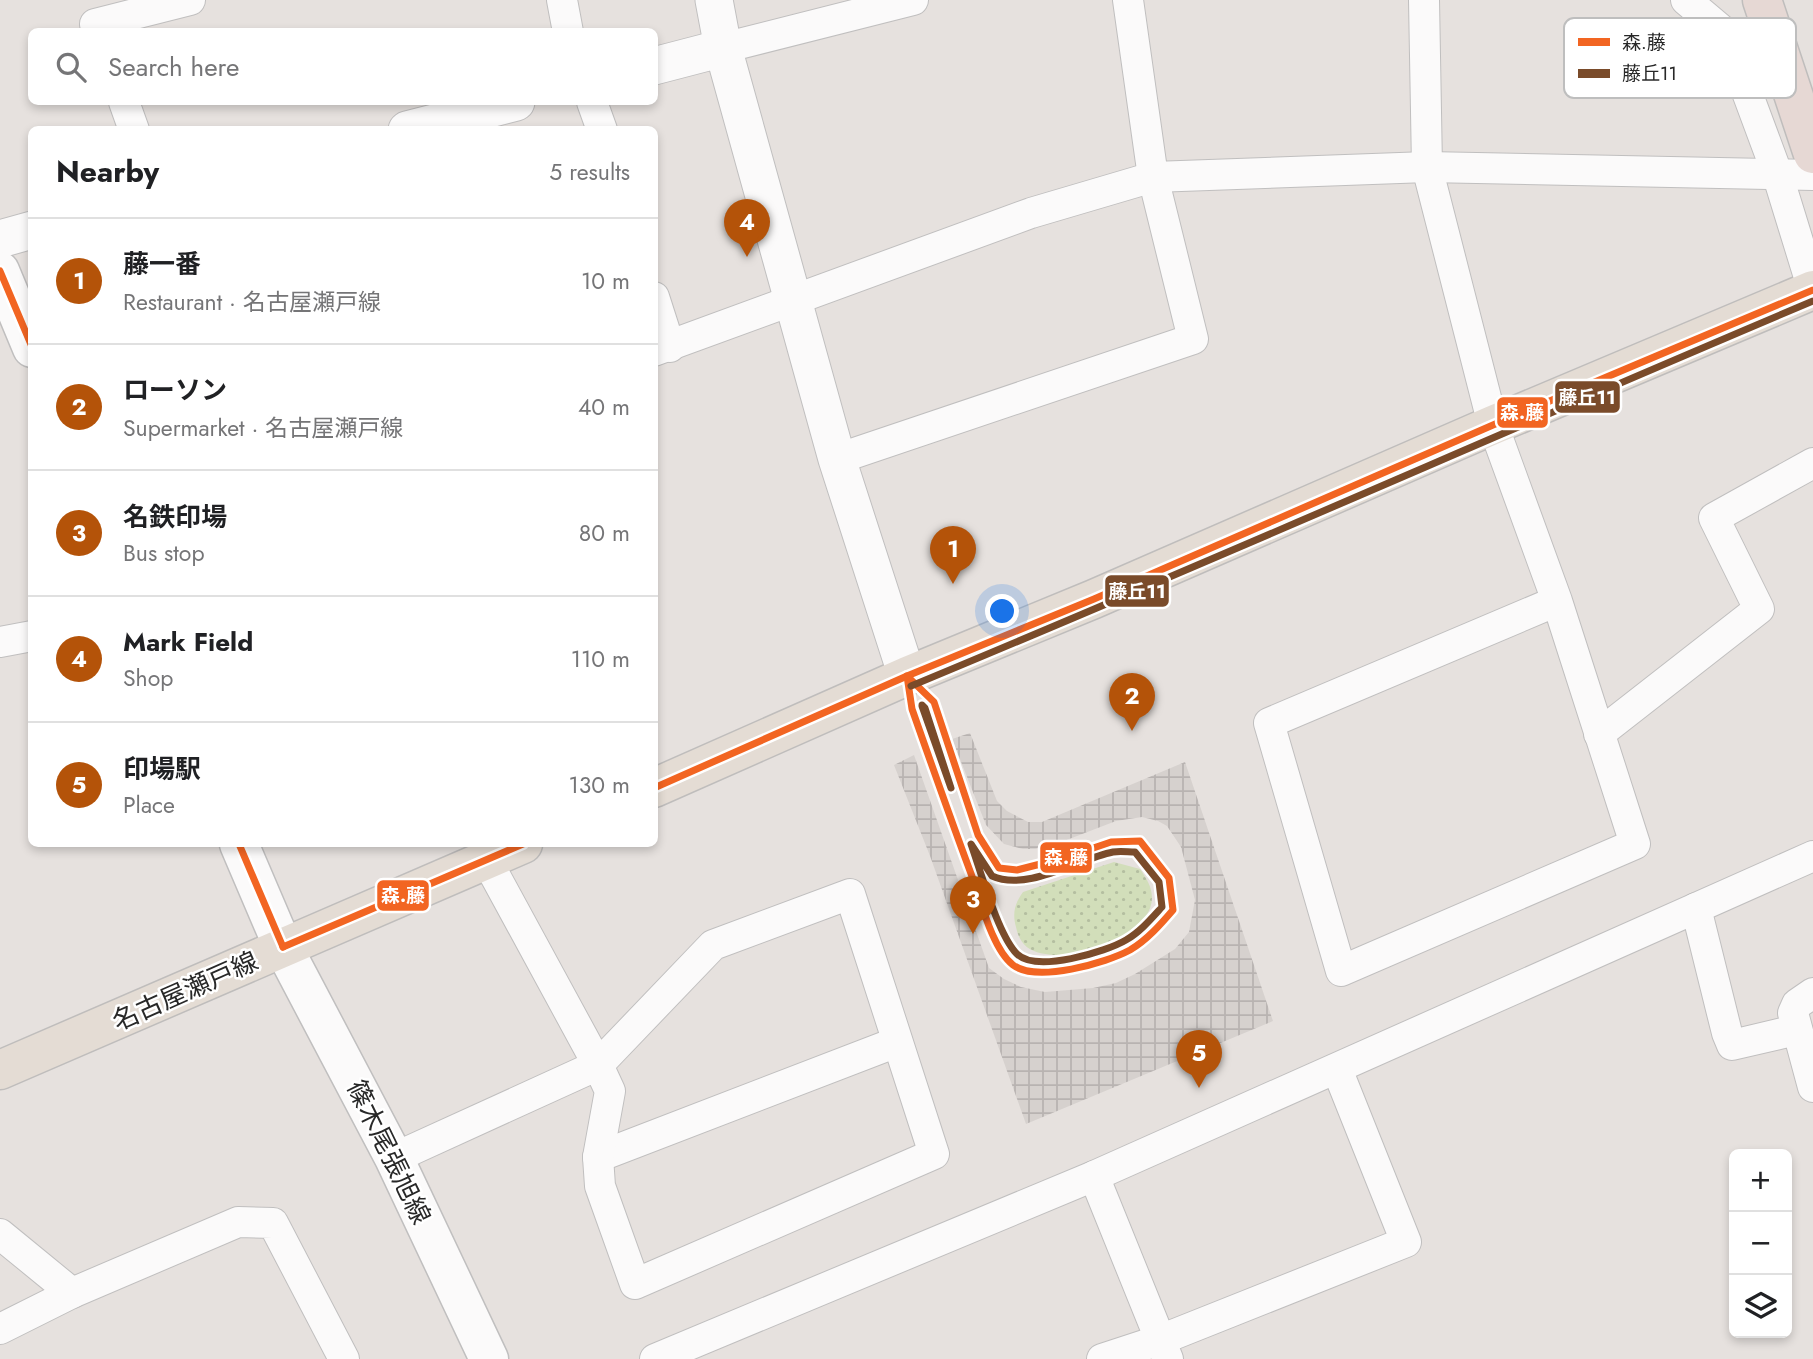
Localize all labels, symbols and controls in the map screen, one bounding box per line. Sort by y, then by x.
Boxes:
legend [1564,18,1796,98]
search box [28,28,658,105]
text: 森.藤 [1622,29,1666,56]
icon: search [52,48,90,86]
text: Search here [108,48,240,86]
text: 藤丘11 [1622,60,1677,87]
text: Nearby [56,150,159,193]
text: 5 results [549,155,630,189]
pin: 4 [724,199,770,257]
text: 藤一番 [123,245,201,283]
text: 1 [73,264,85,298]
text: 10 m [581,264,630,298]
text: Restaurant · 名古屋瀬戸線 [123,285,381,319]
text: ローソン [123,371,227,409]
line badge: 藤丘11 [1554,380,1621,414]
text: 藤丘11 [1558,384,1616,411]
text: 2 [71,390,87,424]
text: 40 m [578,390,630,424]
line badge: 森.藤 [1496,396,1549,429]
text: 森.藤 [1500,399,1544,426]
text: Supermarket · 名古屋瀬戸線 [123,411,403,445]
text: 名鉄印場 [123,498,227,536]
text: 3 [72,516,86,550]
text: 80 m [579,516,630,550]
pin: 1 [930,526,976,584]
text: Bus stop [123,536,205,570]
line badge: 藤丘11 [1104,574,1170,608]
text: 藤丘11 [1108,578,1166,605]
your location [985,594,1019,628]
text: Mark Field [123,623,253,661]
text: 4 [71,642,87,676]
text: 110 m [571,642,630,676]
text: Shop [123,661,173,695]
pin: 2 [1109,673,1155,731]
text: 印場駅 [123,750,201,788]
text: 5 [72,768,86,802]
text: 130 m [568,768,630,802]
text: Place [123,788,175,822]
line badge: 森.藤 [1039,841,1093,874]
text: 森.藤 [1044,844,1088,871]
pin: 3 [950,876,996,934]
line badge: 森.藤 [376,879,430,912]
text: 森.藤 [381,882,425,909]
street label: 名古屋瀬戸線 [106,942,264,1040]
pin: 5 [1176,1030,1222,1088]
street label: 篠木尾張旭線 [338,1074,440,1230]
map controls [1729,1149,1792,1338]
button: + [1729,1149,1792,1212]
button: − [1729,1212,1792,1275]
button: layers [1729,1275,1792,1338]

